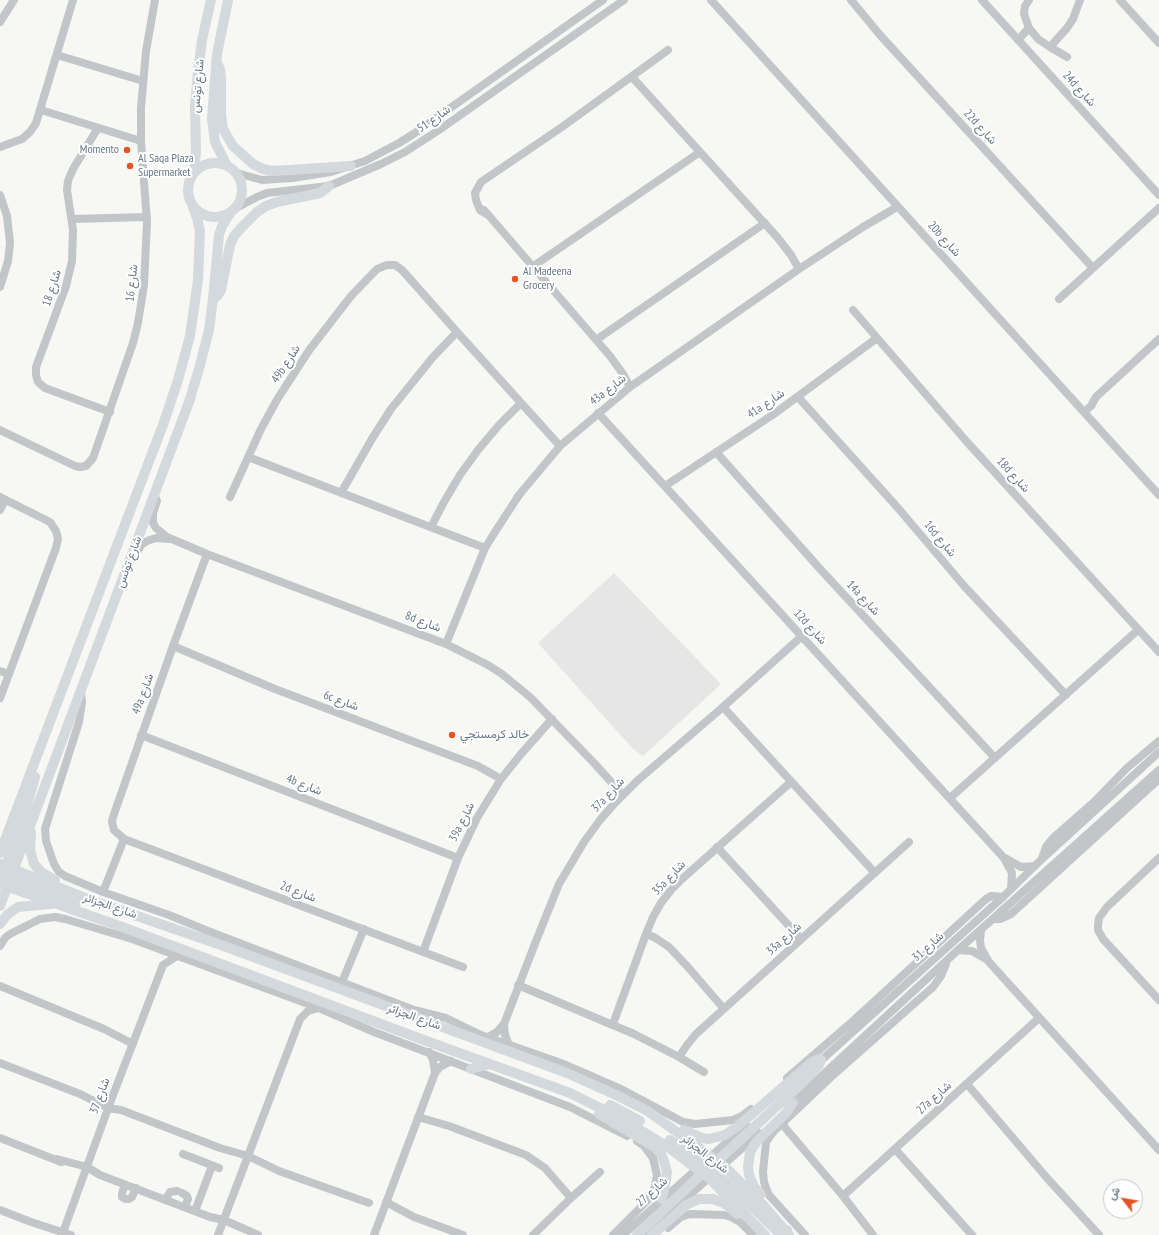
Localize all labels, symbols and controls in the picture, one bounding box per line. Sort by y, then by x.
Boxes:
street label: شارع تونس [188,58,208,114]
street label: 24d شارع [1059,68,1099,110]
street label: شارع 51 [415,102,453,136]
street label: 22d شارع [960,106,1000,148]
place label: Momento [80,143,119,157]
marker: Momento [122,145,132,155]
place label: Al Saqa Plaza Supermarket [138,152,194,180]
marker: Al Saqa Plaza Supermarket [125,161,135,171]
street label: 20b شارع [924,218,964,260]
street label: شارع 16 [123,264,141,302]
place label: Al Madeena Grocery [523,265,572,293]
street label: شارع 18 [39,268,65,308]
marker: Al Madeena Grocery [510,274,520,284]
street label: 49b شارع [268,342,304,386]
street label: 43a شارع [587,371,629,409]
street label: 41a شارع [744,386,788,422]
street label: 18d شارع [993,454,1033,496]
street label: 16d شارع [921,518,959,560]
street label: شارع تونس [113,534,145,590]
street label: 14a شارع [843,578,883,618]
street label: 12d شارع [790,606,830,648]
street label: 8d شارع [403,609,443,635]
street label: 49a شارع [129,672,157,716]
street label: 6c شارع [321,688,361,714]
place label: خالد كرمستجي [460,728,529,742]
marker: خالد كرمستجي [447,730,457,740]
street label: 4b شارع [284,771,324,799]
street label: 37a شارع [588,775,628,815]
street label: 39a شارع [446,800,478,844]
street label: 35a شارع [649,858,689,898]
street label: 2d شارع [278,879,318,905]
street label: شارع الجزائر [81,890,139,922]
street label: 33a شارع [763,920,805,958]
street label: شارع 31 [909,929,947,965]
street label: شارع الجزائر [385,1001,443,1033]
street label: شارع 37 [87,1076,113,1116]
street label: 27a شارع [914,1079,954,1117]
street label: شارع الجزائر [678,1131,732,1177]
street label: شارع 27 [633,1174,671,1210]
north arrow [1103,1179,1143,1219]
text: ش [1104,1184,1123,1203]

